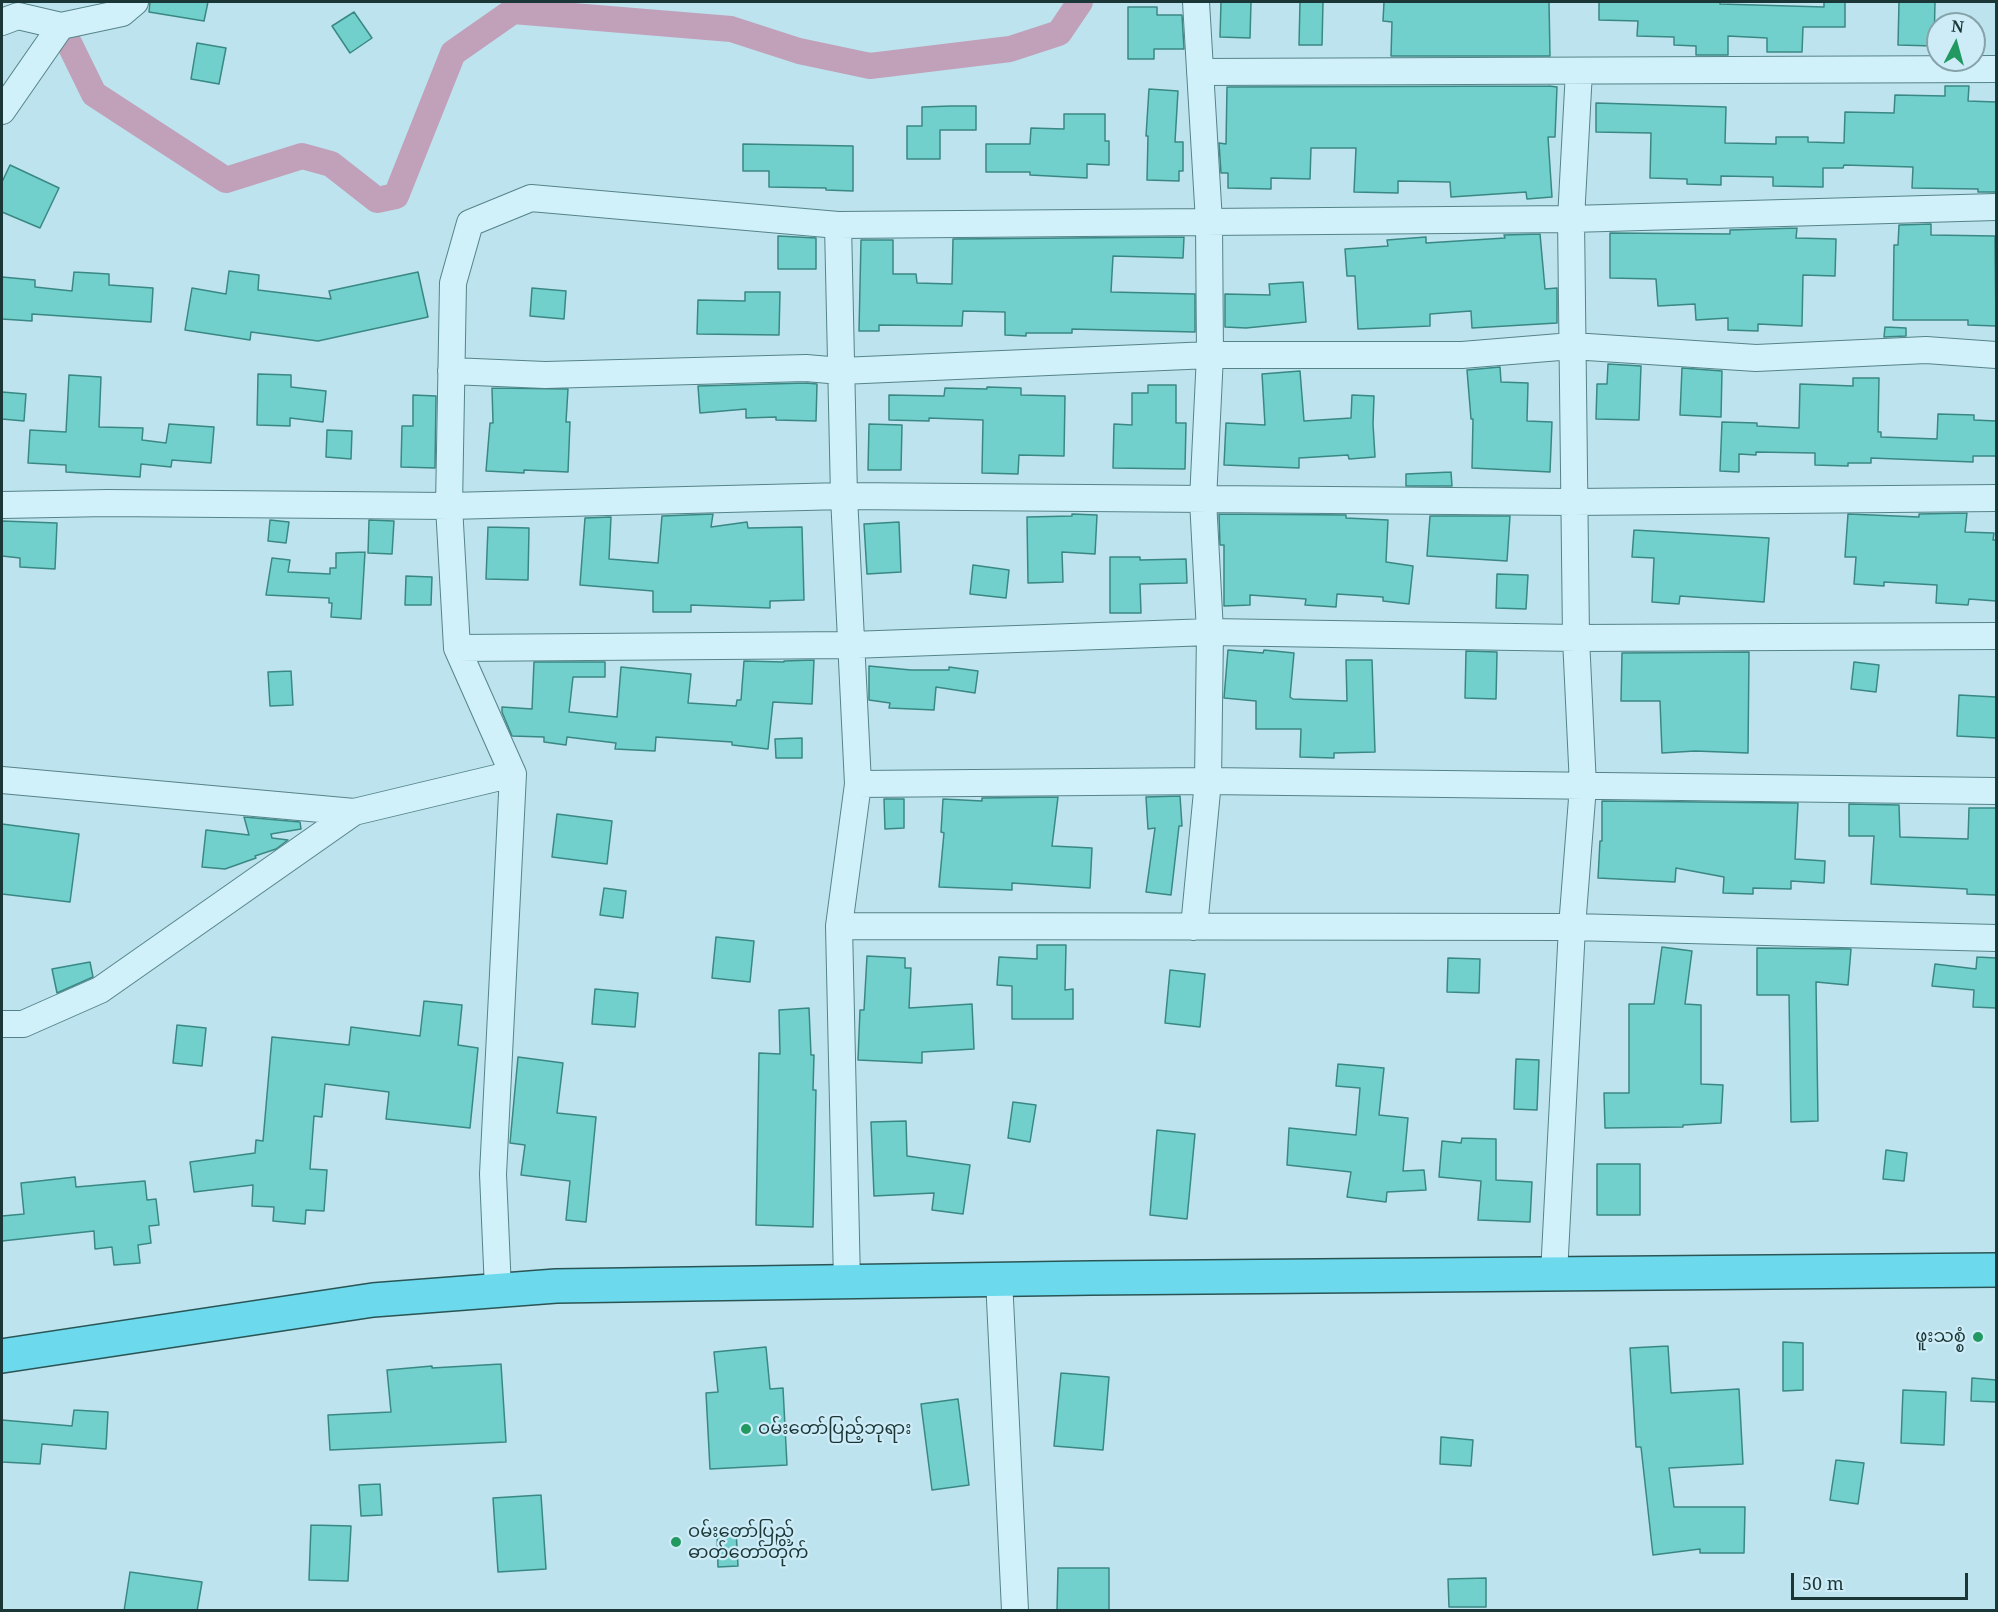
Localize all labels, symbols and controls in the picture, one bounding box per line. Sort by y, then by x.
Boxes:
north arrow [1926,12,1986,72]
text: N [1950,14,1965,38]
place label: ဖူးသစ္စံ [1915,1326,1966,1348]
marker: ဖူးသစ္စံ [1971,1330,1985,1344]
place label: ဝမ်းတော်ပြည့်ဘုရား [758,1418,911,1440]
marker: ဝမ်းတော်ပြည့်ဘုရား [739,1422,753,1436]
place label: ဝမ်းတော်ပြည့် ဓာတ်တော်တိုက် [688,1521,809,1564]
marker: ဝမ်းတော်ပြည့် ဓာတ်တော်တိုက် [669,1535,683,1549]
scale bar [1794,1561,1971,1599]
text: 50 m [1802,1571,1844,1595]

